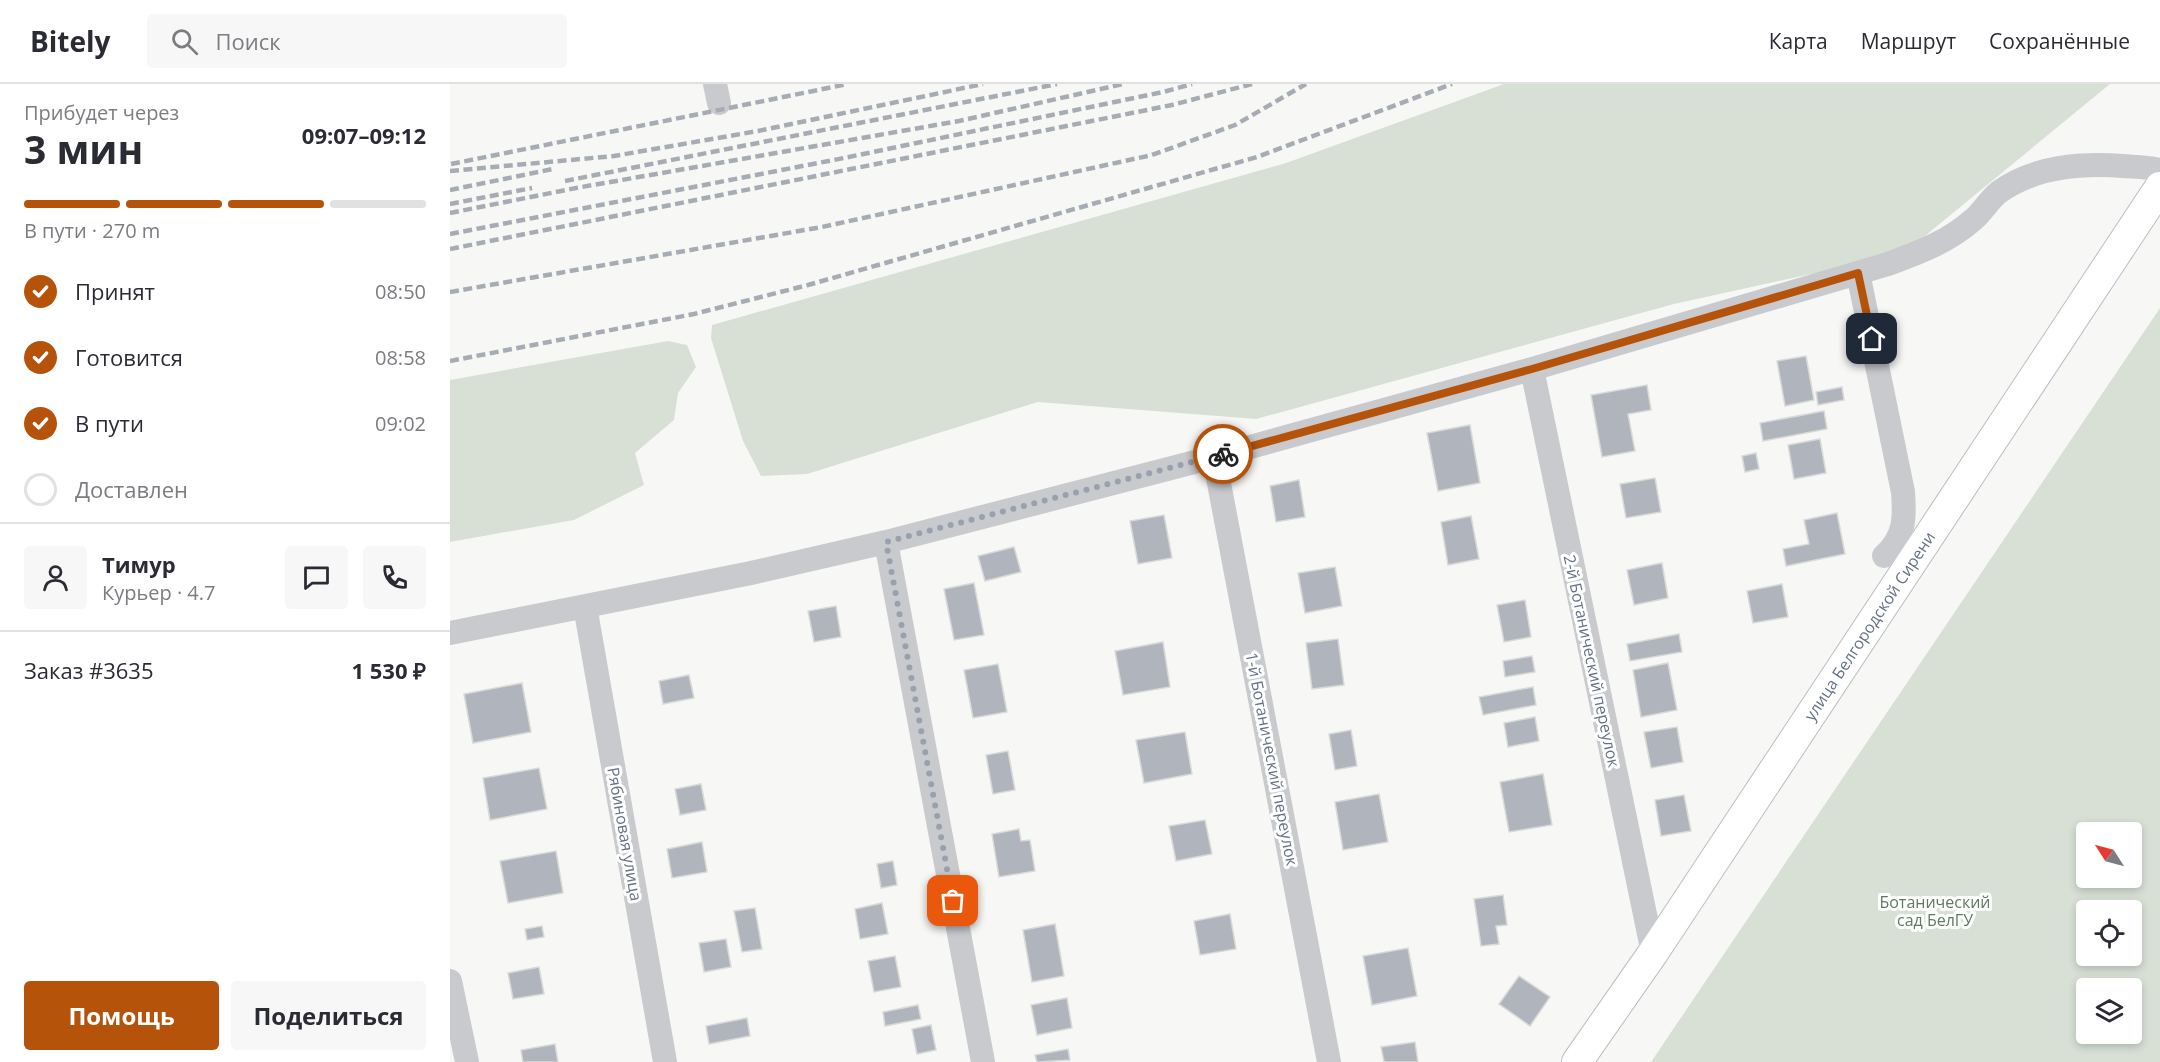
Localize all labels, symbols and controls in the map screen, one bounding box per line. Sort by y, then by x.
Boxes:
search box [147,14,567,68]
text: Bitely [30,22,111,60]
icon: search [168,25,201,58]
text: Поиск [216,26,281,56]
text: Карта [1769,27,1828,55]
text: Маршрут [1861,27,1956,55]
text: Сохранённые [1989,27,2130,55]
text: Прибудет через [24,99,179,126]
text: 09:07–09:12 [302,120,426,150]
text: 3 мин [24,122,143,175]
text: В пути · 270 m [24,217,160,244]
icon: check [24,275,57,308]
text: Принят [75,276,155,306]
text: 08:50 [375,278,426,305]
pin [1846,313,1897,364]
icon: home [1855,322,1888,355]
icon: check [24,341,57,374]
text: Готовится [75,342,183,372]
text: 08:58 [375,344,426,371]
icon: check [24,407,57,440]
text: В пути [75,408,144,438]
text: 09:02 [375,410,426,437]
courier [1193,424,1253,484]
icon: bike [1207,438,1240,471]
text: Доставлен [75,474,188,504]
street label: улица Белгородской Сирени [1799,527,1940,725]
button: person [24,546,87,609]
button: chat [285,546,348,609]
button: phone [363,546,426,609]
text: Тимур [102,549,176,579]
street label: 2-й Ботанический переулок [1559,553,1625,770]
text: Курьер · 4.7 [102,579,216,606]
street label: 1-й Ботанический переулок [1241,651,1304,868]
text: Заказ #3635 [24,655,154,685]
text: 1 530 ₽ [351,655,426,685]
street label: Рябиновая улица [602,765,648,903]
north arrow [2076,822,2142,888]
map controls [2076,822,2142,1044]
pin [927,875,978,926]
icon: bag [936,884,969,917]
park label: Ботанический сад БелГУ [1879,891,1991,931]
button: locate [2076,900,2142,966]
button: layers [2076,978,2142,1044]
button: Помощь [24,981,219,1050]
button: Поделиться [231,981,426,1050]

